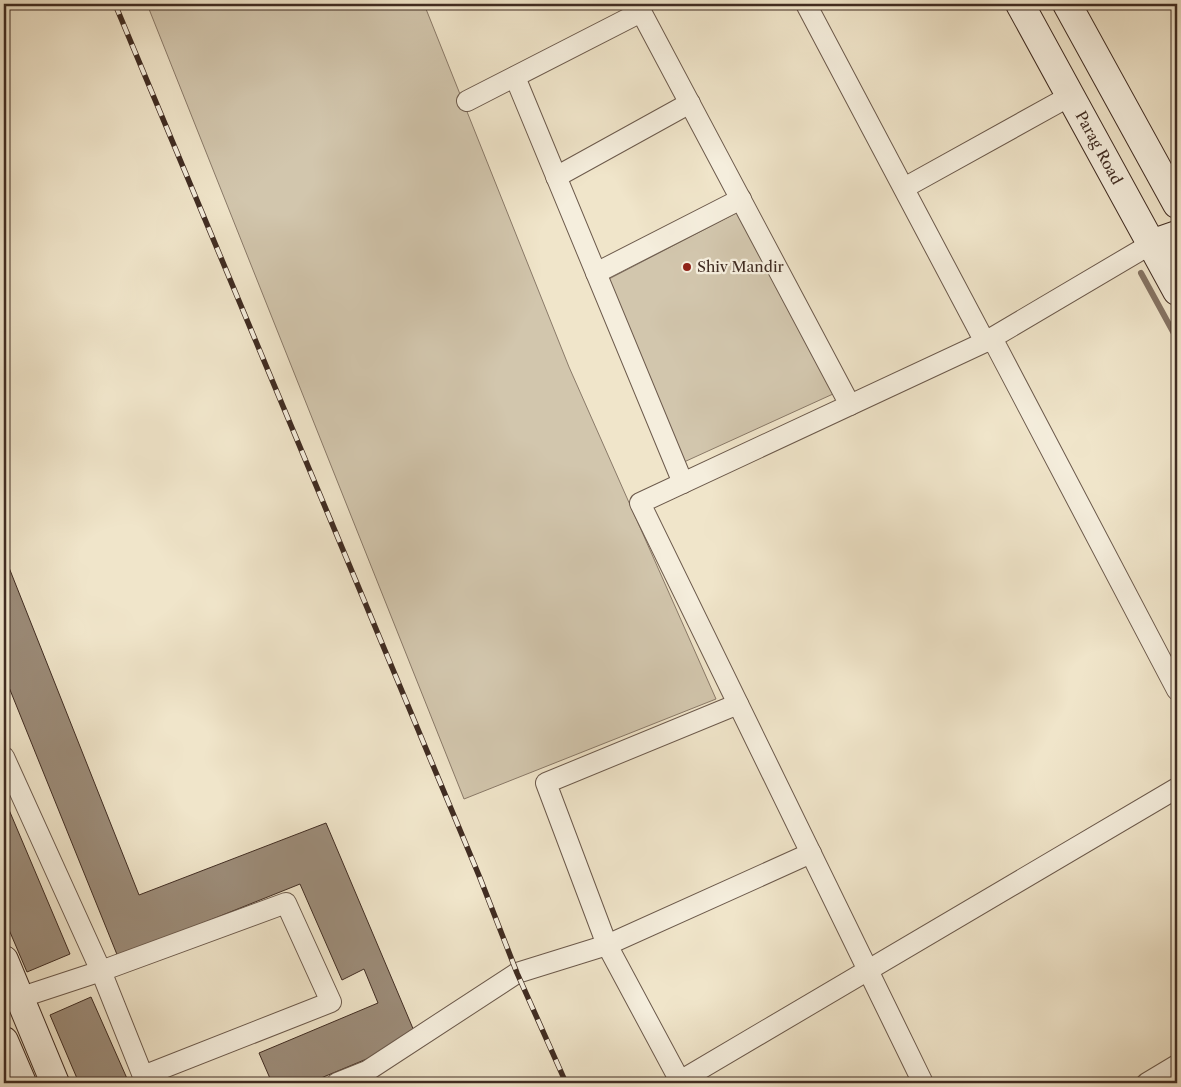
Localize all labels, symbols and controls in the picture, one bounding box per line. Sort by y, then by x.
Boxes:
street label: Parag Road [1071,108,1127,188]
place label: Shiv Mandir [697,257,784,276]
marker: Shiv Mandir [681,261,693,273]

